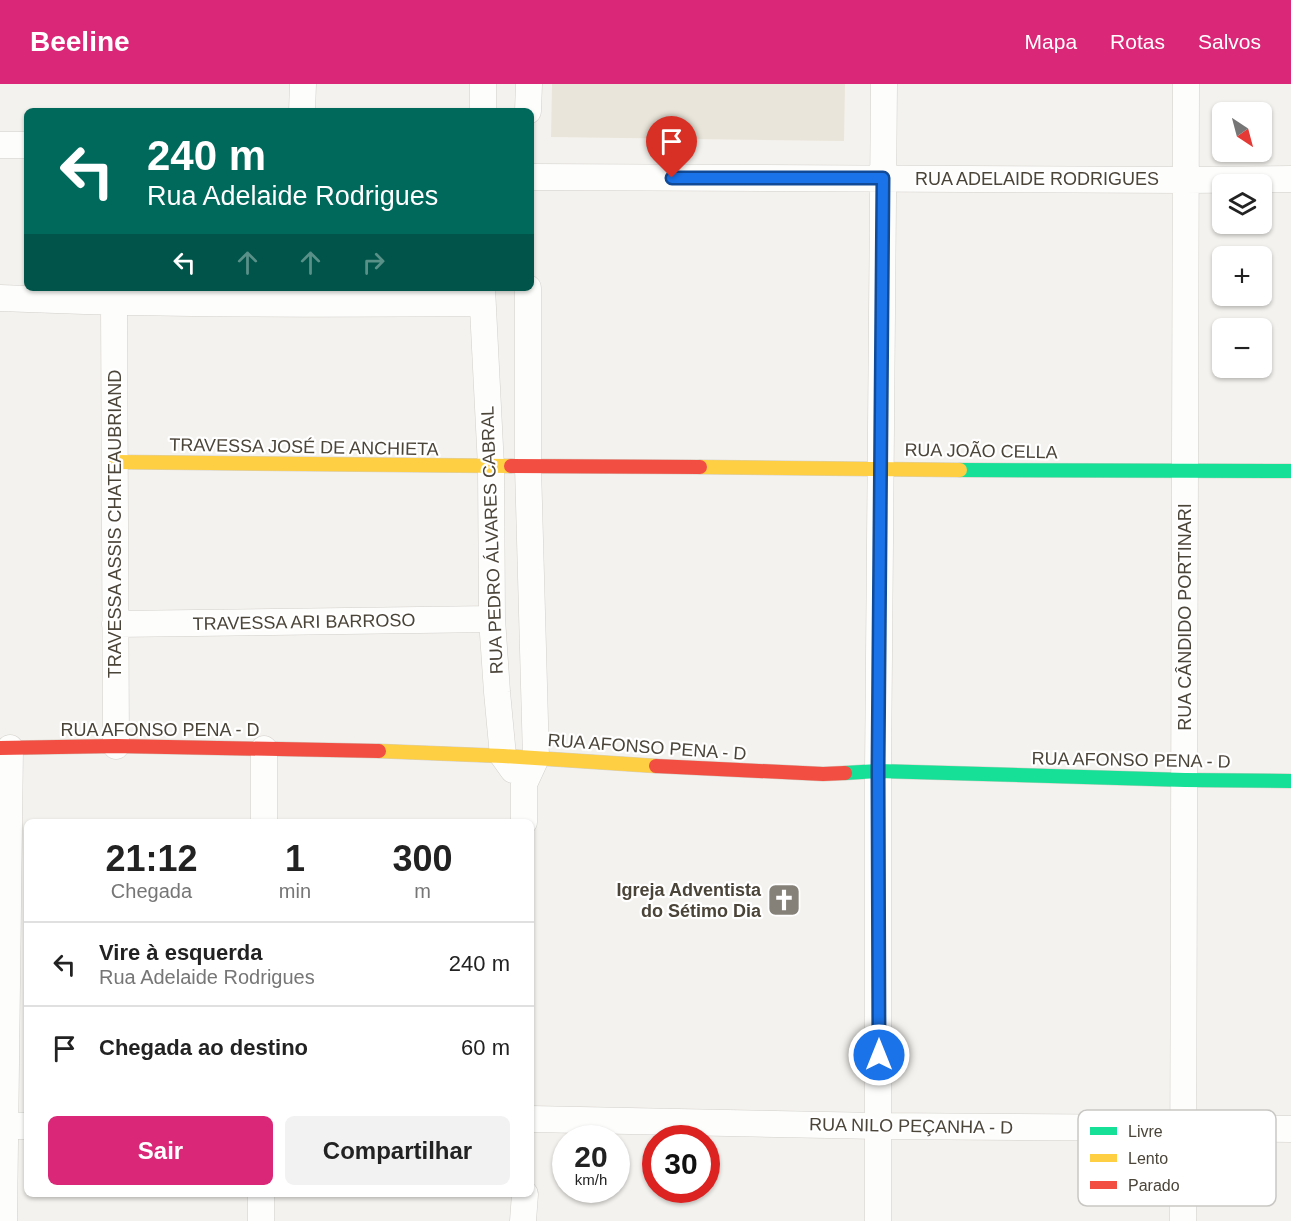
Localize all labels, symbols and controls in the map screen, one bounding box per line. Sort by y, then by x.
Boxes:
text: Beeline [30,26,130,57]
text: Mapa [1025,30,1077,53]
text: Rotas [1110,30,1165,53]
text: Salvos [1198,30,1261,53]
north arrow [1212,102,1272,162]
map controls [1212,102,1272,378]
pin [646,116,697,178]
icon: arrive [655,125,688,158]
icon: left [48,132,126,210]
text: 240 m [147,132,266,179]
street label: RUA ADELAIDE RODRIGUES [915,169,1159,189]
button: layers [1212,174,1272,234]
text: Rua Adelaide Rodrigues [147,181,438,211]
icon: left [168,246,201,279]
icon: ahead [231,246,264,279]
icon: ahead [294,246,327,279]
icon: right [357,246,390,279]
button: + [1212,246,1272,306]
button: − [1212,318,1272,378]
street label: TRAVESSA ASSIS CHATEAUBRIAND [105,370,125,678]
street label: RUA PEDRO ÁLVARES CABRAL [477,406,507,674]
street label: TRAVESSA JOSÉ DE ANCHIETA [169,435,439,459]
street label: RUA JOÃO CELLA [904,439,1058,462]
street label: RUA CÂNDIDO PORTINARI [1175,503,1195,731]
street label: TRAVESSA ARI BARROSO [192,610,416,634]
street label: RUA AFONSO PENA - D [60,720,260,740]
street label: RUA AFONSO PENA - D [547,730,747,764]
street label: RUA AFONSO PENA - D [1031,748,1231,772]
text: 21:12 [105,838,197,879]
text: 1 [285,838,305,879]
text: 300 [392,838,453,879]
text: Chegada [111,880,192,902]
text: min [279,880,311,902]
text: m [414,880,431,902]
place label: Igreja Adventista do Sétimo Dia [617,880,762,921]
church icon: Igreja Adventista do Sétimo Dia [766,882,802,918]
text: Vire à esquerda [99,940,262,965]
icon: left [48,948,81,981]
text: 240 m [449,951,510,976]
text: Rua Adelaide Rodrigues [99,966,315,988]
position arrow [847,1023,911,1087]
icon: arrive [48,1032,81,1065]
text: Chegada ao destino [99,1035,308,1060]
text: 60 m [461,1035,510,1060]
legend [1078,1110,1276,1206]
street label: RUA NILO PEÇANHA - D [809,1114,1013,1138]
button: Sair [48,1116,273,1185]
button: Compartilhar [285,1116,510,1185]
text: Livre [1128,1123,1163,1140]
speed limit sign: 30 [642,1125,720,1203]
text: 20 [574,1140,608,1173]
text: Lento [1128,1150,1168,1167]
text: km/h [575,1171,607,1188]
text: Parado [1128,1177,1180,1194]

